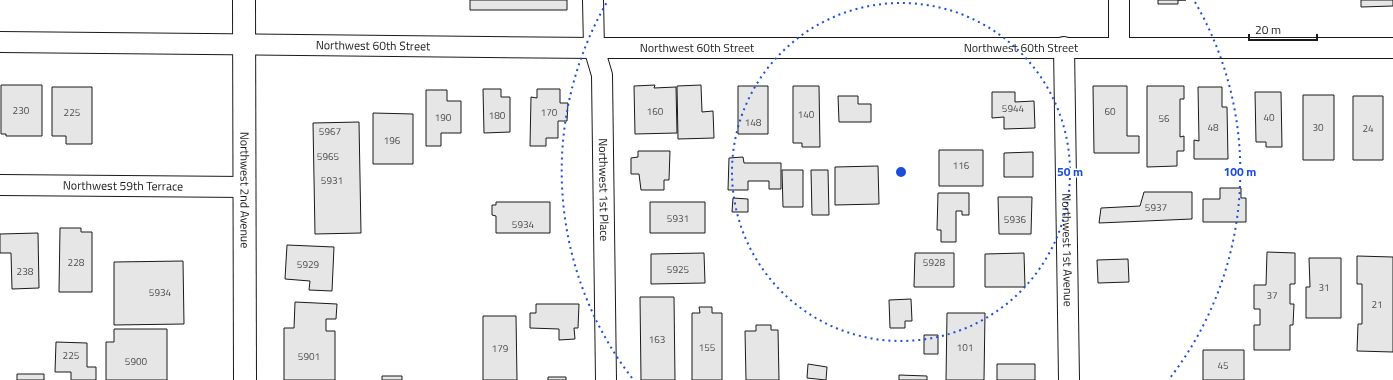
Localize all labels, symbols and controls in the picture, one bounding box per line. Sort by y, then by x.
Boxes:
scale bar [1249,16,1317,42]
text: 20 m [1255,20,1281,39]
street label: Northwest 60th Street [316,35,431,55]
street label: Northwest 60th Street [640,38,755,57]
street label: Northwest 60th Street [964,38,1079,57]
house number: 5944 [1002,101,1025,116]
house number: 230 [13,103,30,118]
house number: 160 [647,104,664,119]
house number: 60 [1104,104,1116,119]
house number: 225 [64,105,81,120]
house number: 170 [541,105,558,120]
house number: 140 [798,107,815,122]
house number: 180 [489,108,506,123]
house number: 190 [435,110,452,125]
house number: 40 [1263,110,1275,125]
house number: 56 [1158,111,1170,126]
house number: 148 [745,115,762,130]
house number: 48 [1207,120,1219,135]
house number: 30 [1312,120,1324,135]
house number: 24 [1362,121,1374,136]
house number: 5967 [319,124,341,139]
street label: Northwest 2nd Avenue [235,132,255,248]
house number: 196 [384,133,401,148]
street label: Northwest 1st Place [594,138,614,241]
house number: 5965 [317,149,340,164]
house number: 116 [953,158,970,173]
text: 50 m [1057,162,1083,181]
text: 100 m [1224,162,1256,181]
centre of rings [894,165,908,179]
house number: 5931 [321,173,343,188]
street label: Northwest 59th Terrace [63,176,183,195]
street label: Northwest 1st Avenue [1057,193,1078,307]
house number: 5937 [1145,200,1167,215]
house number: 5931 [667,211,689,226]
house number: 5936 [1004,212,1027,227]
house number: 5934 [512,217,535,232]
house number: 228 [68,255,85,270]
house number: 5928 [923,255,946,270]
house number: 5929 [297,257,320,272]
house number: 5925 [667,262,690,277]
house number: 238 [17,264,34,279]
house number: 31 [1318,280,1330,295]
house number: 5934 [149,285,172,300]
house number: 37 [1266,288,1278,303]
house number: 21 [1371,297,1383,312]
house number: 163 [649,332,665,347]
house number: 155 [699,340,716,355]
house number: 101 [957,340,973,355]
house number: 179 [492,341,509,356]
house number: 225 [63,348,80,363]
house number: 5901 [298,349,320,364]
house number: 5900 [125,354,148,369]
house number: 45 [1217,358,1229,373]

